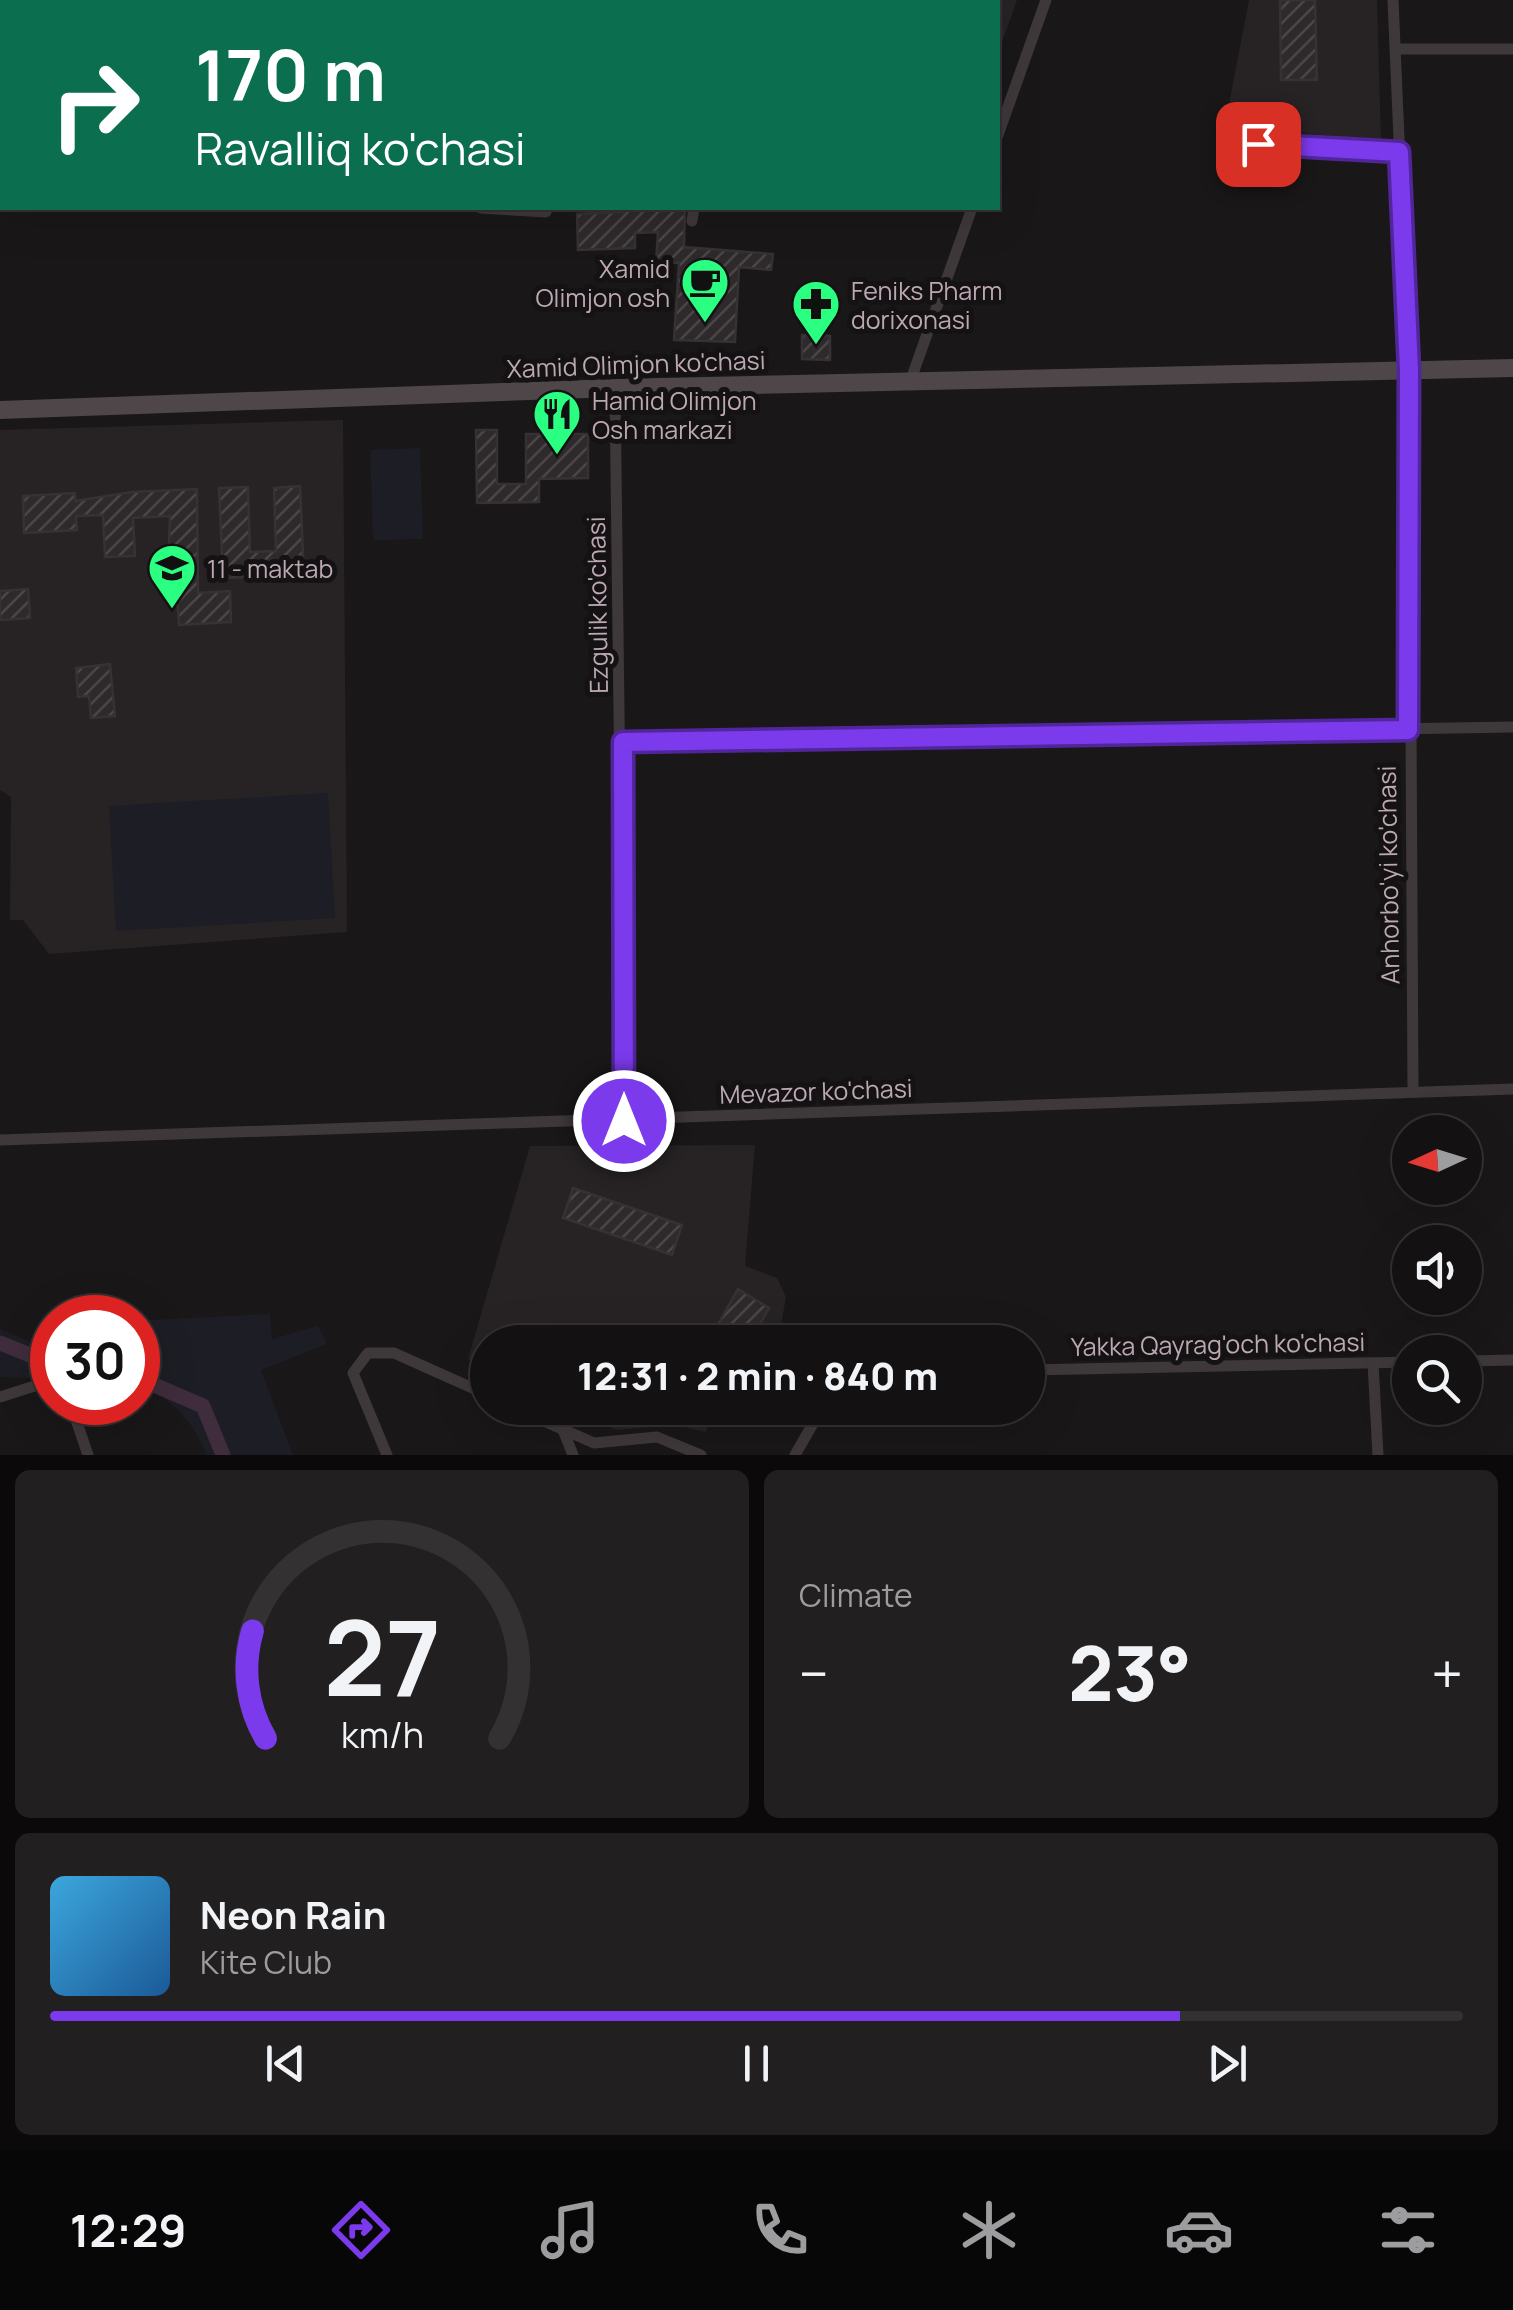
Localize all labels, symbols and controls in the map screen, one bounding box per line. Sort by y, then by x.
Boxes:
text: 170 m [195,26,386,122]
icon: right [30,40,160,170]
pin [1216,102,1301,187]
text: Ravalliq ko'chasi [195,117,526,179]
icon: arrive [1231,117,1286,172]
place label: Xamid Olimjon osh [535,251,670,315]
cafe icon: Xamid Olimjon osh [679,256,731,324]
place label: Feniks Pharm dorixonasi [851,273,1002,337]
pharmacy icon: Feniks Pharm dorixonasi [790,278,842,346]
street label: Xamid Olimjon ko'chasi [506,342,766,386]
place label: Hamid Olimjon Osh markazi [592,383,757,447]
restaurant icon: Hamid Olimjon Osh markazi [531,388,583,456]
street label: Ezgulik ko'chasi [578,516,616,694]
school or university icon: 11 - maktab [146,542,198,610]
place label: 11 - maktab [207,551,333,586]
street label: Anhorbo'yi ko'chasi [1369,765,1407,985]
position arrow [572,1069,676,1173]
street label: Mevazor ko'chasi [719,1070,913,1112]
north arrow [1392,1115,1482,1205]
map controls [1392,1115,1482,1425]
button: sound [1392,1225,1482,1315]
speed limit sign: 30 [30,1295,160,1425]
street label: Yakka Qayrag'och ko'chasi [1070,1324,1366,1364]
button: search [1392,1335,1482,1425]
text: 12:31 · 2 min · 840 m [577,1349,938,1401]
text: Climate [799,1573,913,1617]
text: 27 [323,1585,441,1727]
text: 23° [1068,1621,1192,1724]
text: − [799,1635,829,1711]
text: + [1431,1635,1463,1711]
text: km/h [340,1710,424,1759]
text: Neon Rain [200,1888,386,1940]
text: Kite Club [200,1940,332,1984]
icon: previous [258,2036,313,2091]
icon: pause [729,2036,784,2091]
icon: next [1200,2036,1255,2091]
icon: directions [326,2195,396,2265]
icon: music [535,2195,605,2265]
icon: phone [745,2195,815,2265]
icon: climate [954,2195,1024,2265]
icon: car [1164,2195,1234,2265]
icon: filters [1373,2195,1443,2265]
text: 12:29 [70,2199,186,2261]

